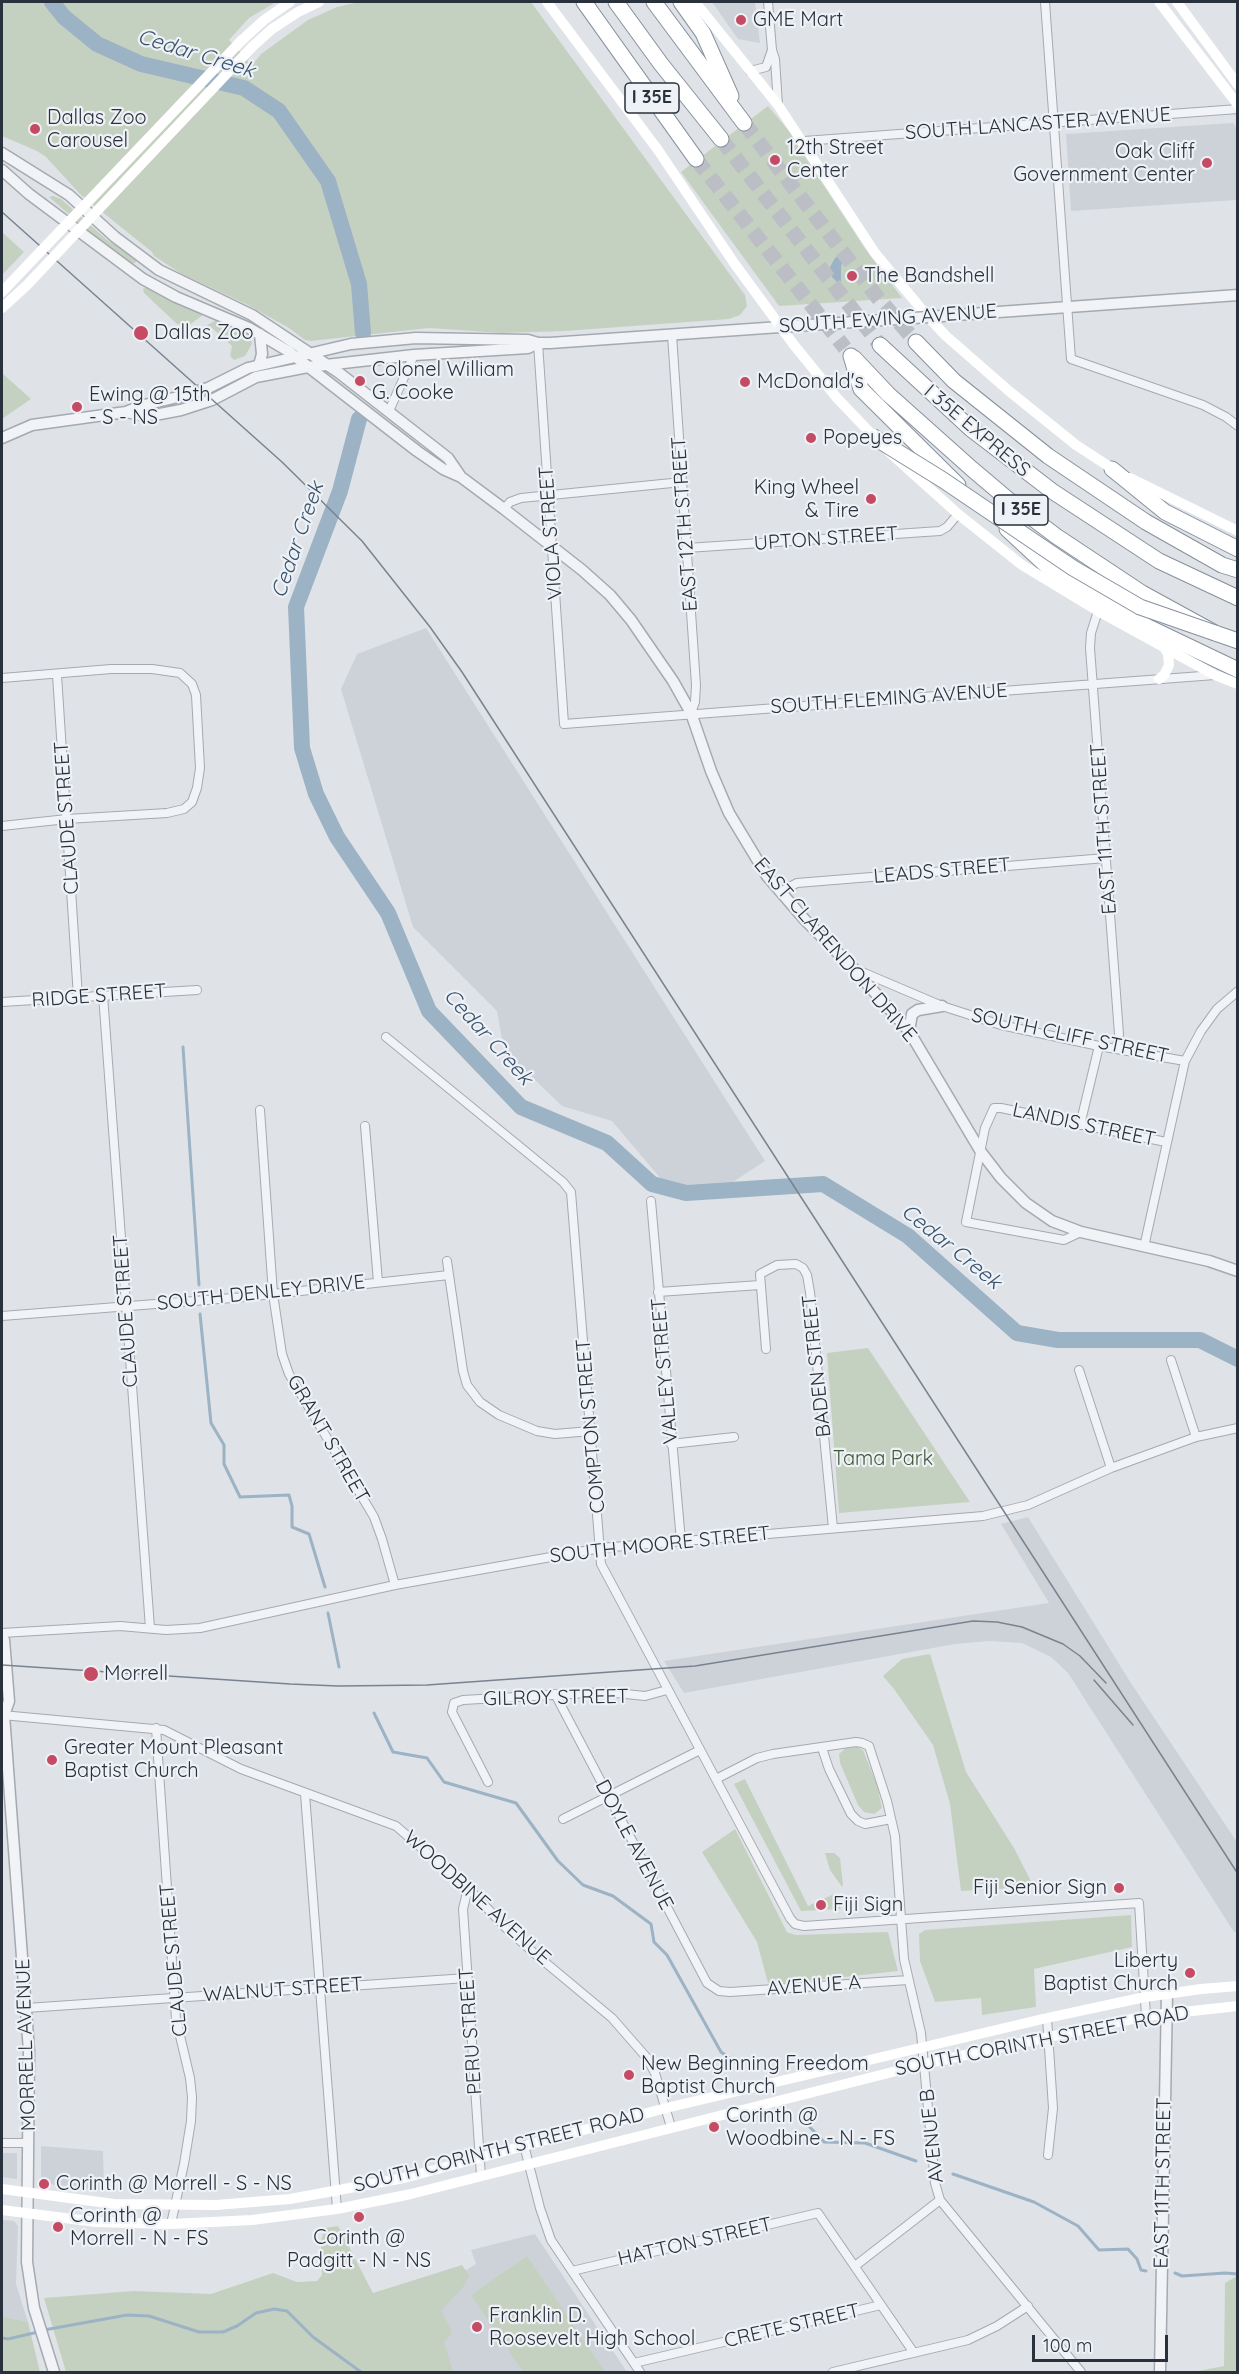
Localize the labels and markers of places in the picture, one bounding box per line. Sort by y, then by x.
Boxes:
place label: GME Mart [753,8,843,32]
marker: GME Mart [734,13,748,27]
place label: Dallas Zoo Carousel [47,106,147,153]
marker: Dallas Zoo Carousel [28,122,42,136]
place label: 12th Street Center [787,136,884,183]
place label: Oak Cliff Government Center [1013,140,1195,187]
marker: 12th Street Center [768,153,782,167]
marker: Oak Cliff Government Center [1200,156,1214,170]
place label: The Bandshell [864,264,994,288]
marker: The Bandshell [845,269,859,283]
place label: Dallas Zoo [154,321,254,345]
marker: Dallas Zoo [132,324,150,342]
place label: Colonel William G. Cooke [372,358,514,405]
place label: McDonald's [757,370,864,394]
marker: Colonel William G. Cooke [353,374,367,388]
marker: McDonald's [738,375,752,389]
place label: Ewing @ 15th - S - NS [89,383,211,430]
marker: Ewing @ 15th - S - NS [70,400,84,414]
place label: Popeyes [823,426,902,450]
marker: Popeyes [804,431,818,445]
place label: King Wheel & Tire [754,476,859,523]
marker: King Wheel & Tire [864,492,878,506]
place label: Morrell [104,1662,168,1686]
marker: Morrell [82,1665,100,1683]
place label: Greater Mount Pleasant Baptist Church [64,1736,283,1783]
marker: Greater Mount Pleasant Baptist Church [45,1753,59,1767]
place label: Fiji Senior Sign [973,1876,1107,1900]
marker: Fiji Senior Sign [1112,1881,1126,1895]
place label: Fiji Sign [833,1893,903,1917]
marker: Fiji Sign [814,1898,828,1912]
place label: Liberty Baptist Church [1043,1949,1178,1996]
marker: Liberty Baptist Church [1183,1966,1197,1980]
place label: New Beginning Freedom Baptist Church [641,2052,869,2099]
marker: New Beginning Freedom Baptist Church [622,2068,636,2082]
place label: Corinth @ Woodbine - N - FS [726,2104,895,2151]
marker: Corinth @ Woodbine - N - FS [707,2120,721,2134]
place label: Corinth @ Morrell - S - NS [56,2172,292,2196]
marker: Corinth @ Morrell - S - NS [37,2177,51,2191]
place label: Corinth @ Morrell - N - FS [70,2204,209,2251]
marker: Corinth @ Padgitt - N - NS [352,2210,366,2224]
marker: Corinth @ Morrell - N - FS [51,2220,65,2234]
place label: Corinth @ Padgitt - N - NS [287,2226,431,2273]
place label: Franklin D. Roosevelt High School [489,2304,695,2351]
marker: Franklin D. Roosevelt High School [470,2320,484,2334]

